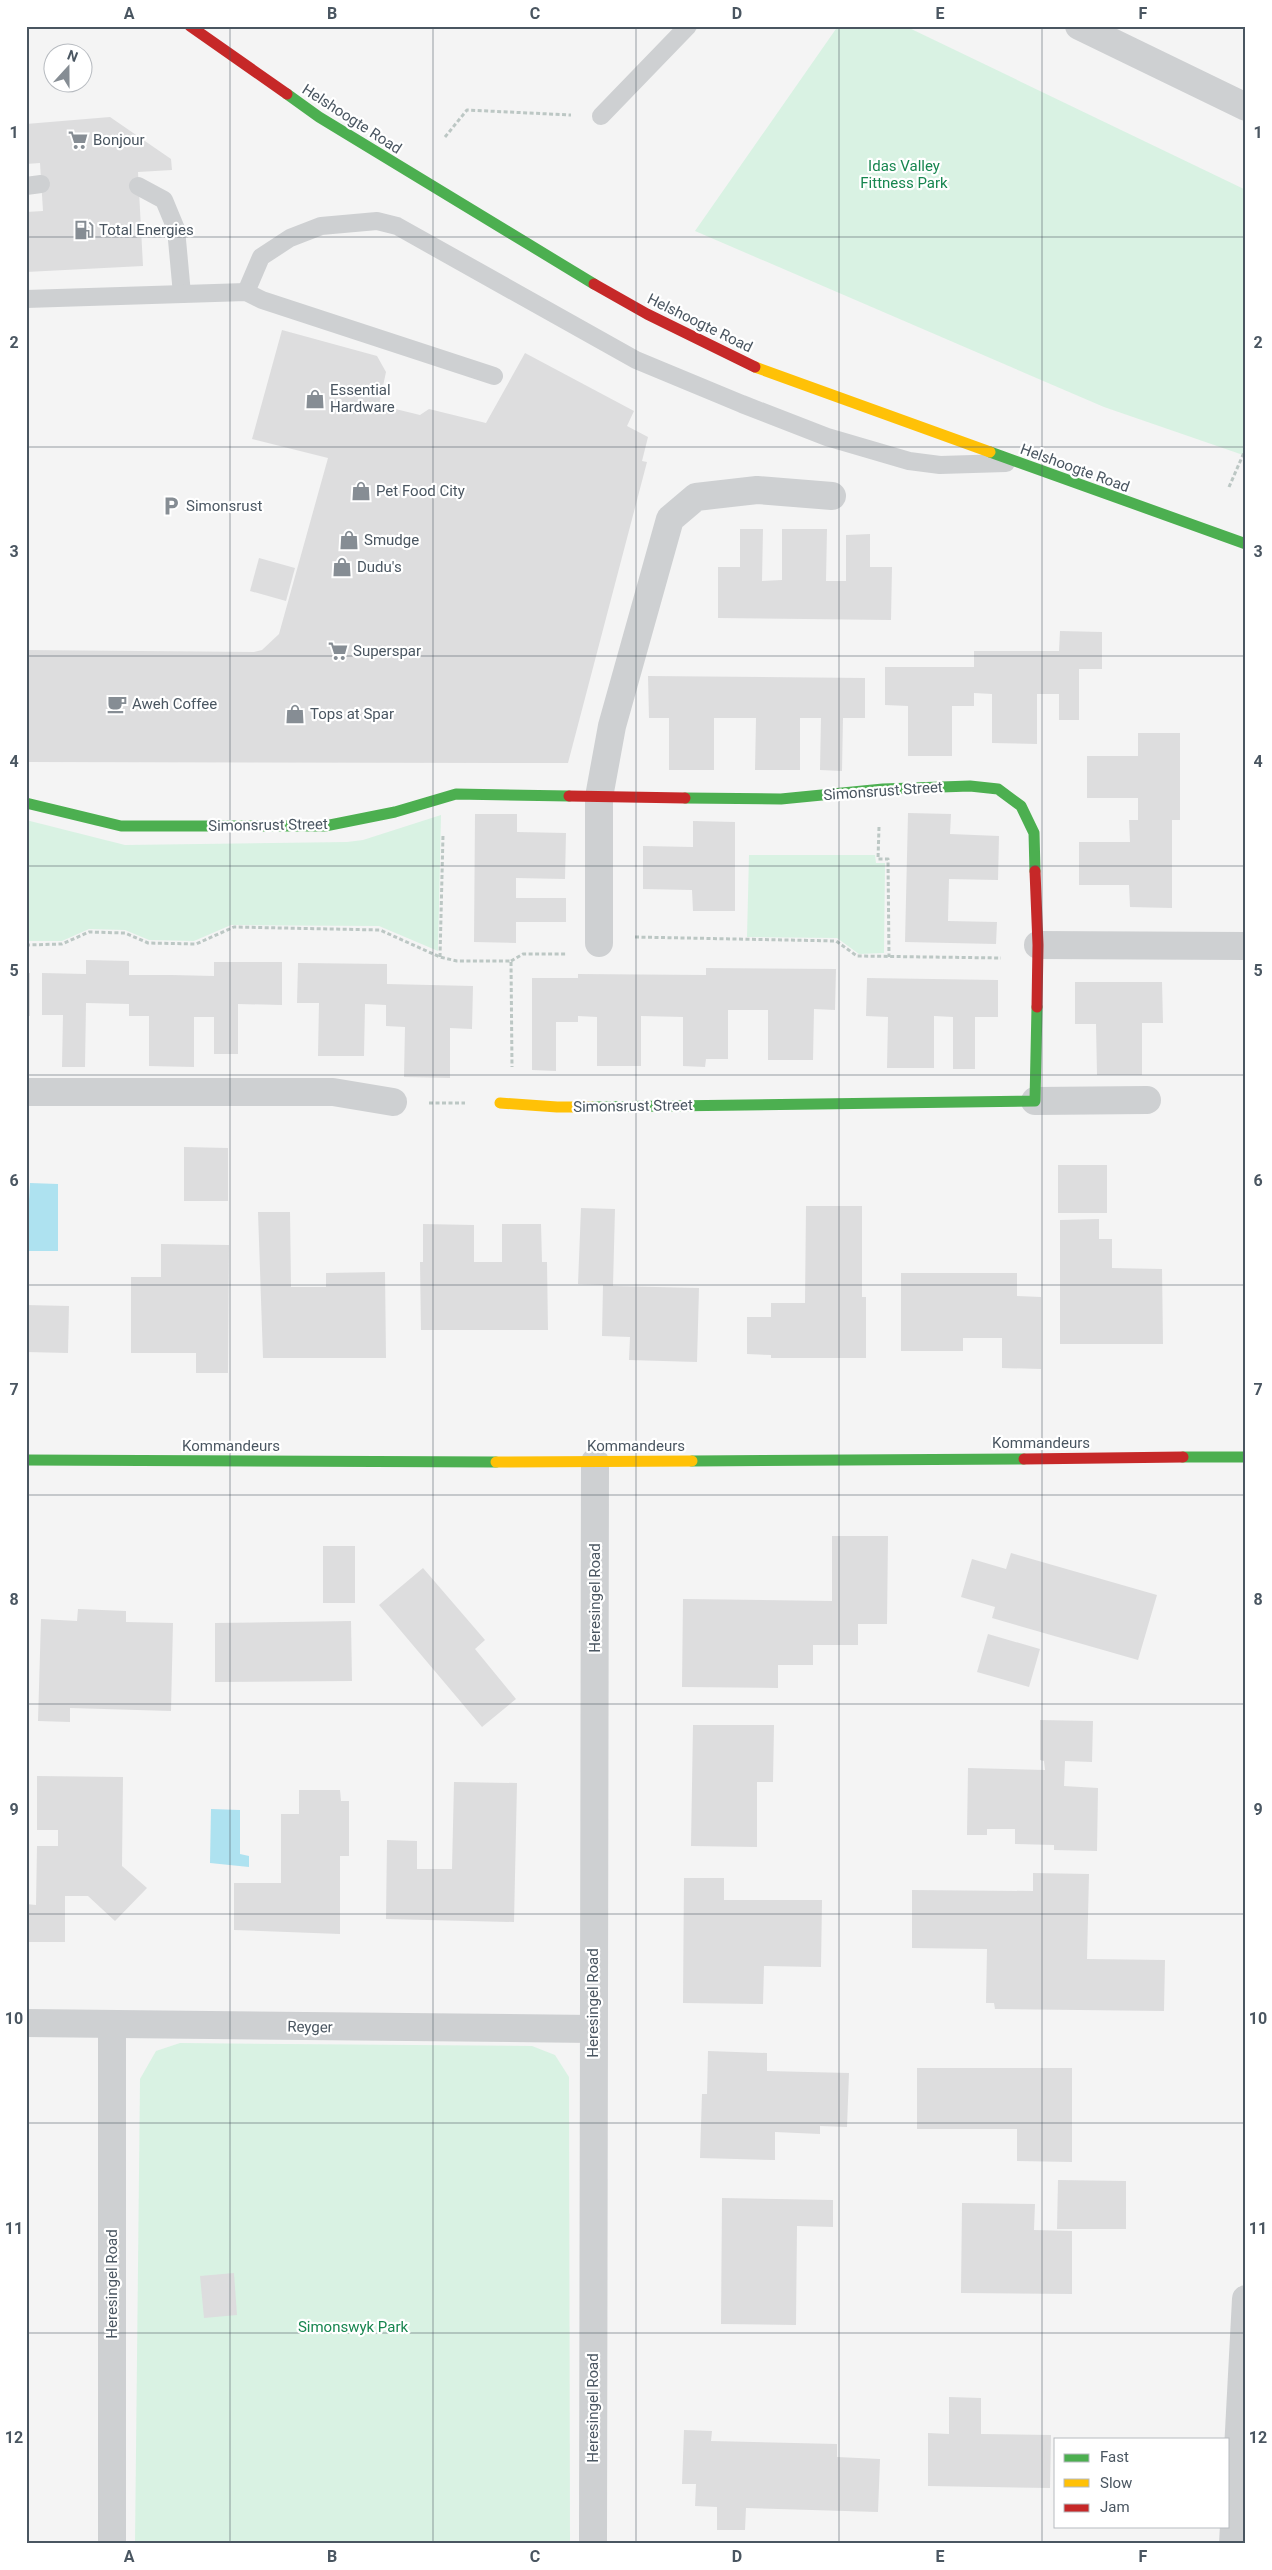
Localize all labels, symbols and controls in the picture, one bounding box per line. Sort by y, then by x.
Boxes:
text: A [124,4,135,23]
text: B [327,4,337,23]
text: C [530,4,540,23]
text: D [732,4,742,23]
text: E [936,4,945,23]
text: F [1139,4,1148,23]
north arrow [42,42,92,92]
text: N [65,47,80,65]
street label: Helshoogte Road [299,80,405,158]
text: 1 [9,123,19,142]
text: 1 [1253,123,1263,142]
supermarket icon: Bonjour [67,129,89,151]
place label: Bonjour [93,131,145,149]
park label: Idas Valley Fittness Park [860,157,948,192]
fuel station icon: Total Energies [73,219,95,241]
place label: Total Energies [99,221,194,239]
street label: Helshoogte Road [644,290,756,356]
text: 2 [9,333,19,352]
text: 2 [1253,333,1263,352]
place label: Essential Hardware [330,381,395,416]
shop icon: Essential Hardware [304,388,326,410]
street label: Helshoogte Road [1018,440,1132,496]
shop icon: Pet Food City [350,480,372,502]
place label: Pet Food City [376,482,465,500]
parking icon: Simonsrust [160,495,182,517]
place label: Simonsrust [186,497,262,515]
shop icon: Smudge [338,529,360,551]
place label: Smudge [364,531,419,549]
text: 3 [9,542,19,561]
text: 3 [1253,542,1263,561]
shop icon: Dudu's [331,556,353,578]
place label: Dudu's [357,558,402,576]
supermarket icon: Superspar [327,640,349,662]
place label: Superspar [353,642,421,660]
cafe icon: Aweh Coffee [106,693,128,715]
place label: Aweh Coffee [132,695,217,713]
shop icon: Tops at Spar [284,703,306,725]
place label: Tops at Spar [310,705,394,723]
text: 4 [9,752,19,771]
text: 4 [1253,752,1263,771]
street label: Simonsrust Street [823,778,943,804]
street label: Simonsrust Street [208,815,328,835]
text: 5 [9,961,19,980]
text: 5 [1253,961,1263,980]
street label: Simonsrust Street [573,1096,693,1116]
text: 6 [9,1171,19,1190]
text: 6 [1253,1171,1263,1190]
text: 7 [9,1380,19,1399]
text: 7 [1253,1380,1263,1399]
street label: Kommandeurs [992,1434,1090,1452]
street label: Kommandeurs [182,1437,280,1455]
street label: Kommandeurs [587,1437,685,1455]
street label: Heresingel Road [586,1543,604,1653]
text: 8 [9,1590,19,1609]
text: 8 [1253,1590,1263,1609]
text: 9 [9,1800,19,1819]
text: 9 [1253,1800,1263,1819]
street label: Heresingel Road [584,1948,602,2058]
text: 10 [5,2009,23,2028]
text: 10 [1249,2009,1267,2028]
street label: Reyger [287,2018,333,2036]
text: 11 [5,2219,23,2238]
text: 11 [1249,2219,1267,2238]
street label: Heresingel Road [103,2229,121,2339]
park label: Simonswyk Park [298,2318,408,2336]
street label: Heresingel Road [584,2353,602,2463]
text: 12 [5,2428,23,2447]
text: 12 [1249,2428,1267,2447]
legend [1054,2438,1230,2528]
text: Fast [1100,2448,1129,2466]
text: Slow [1100,2474,1132,2492]
text: Jam [1100,2498,1130,2516]
text: A [124,2547,135,2566]
text: B [327,2547,337,2566]
text: C [530,2547,540,2566]
text: D [732,2547,742,2566]
text: E [936,2547,945,2566]
text: F [1139,2547,1148,2566]

